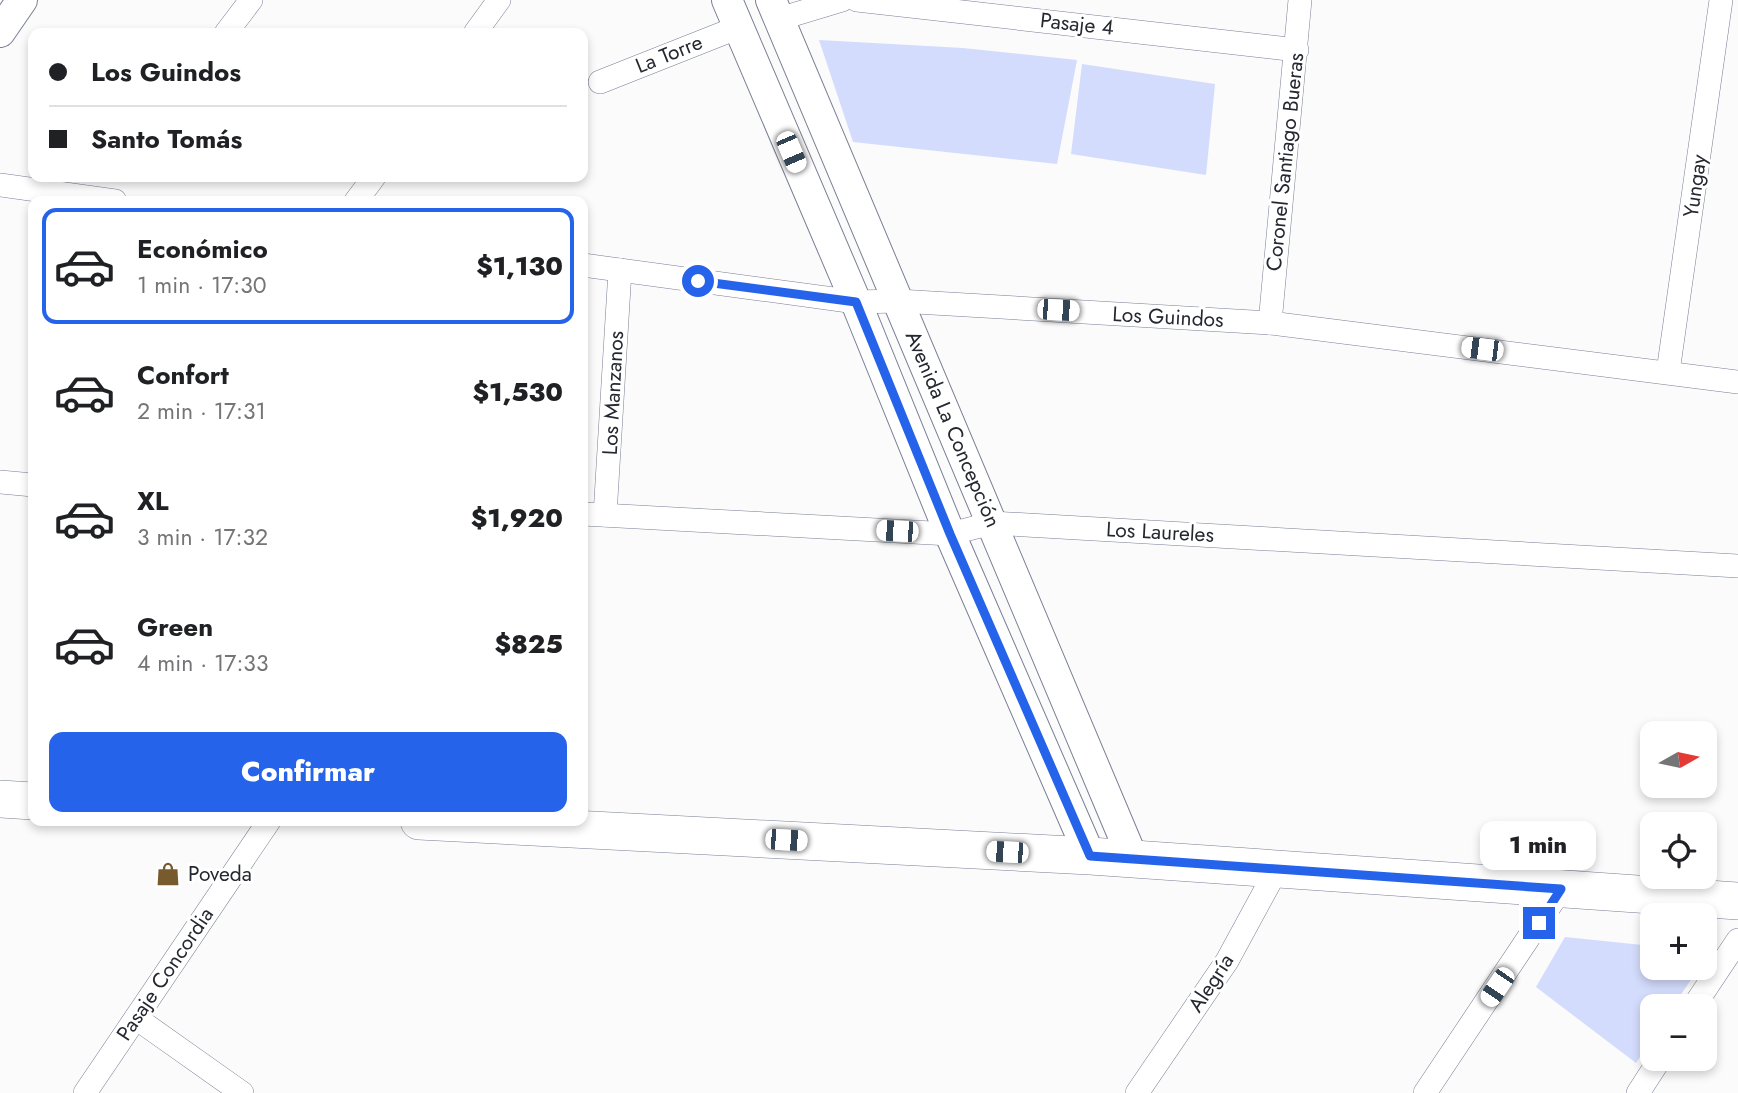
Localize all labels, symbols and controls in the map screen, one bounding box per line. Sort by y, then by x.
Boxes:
street label: Pasaje 4 [1039,5,1115,43]
street label: La Torre [631,27,707,81]
street label: Coronel Santiago Bueras [1259,51,1311,273]
text: Los Guindos [91,53,241,91]
text: Santo Tomás [91,120,242,158]
car [774,129,809,175]
street label: Yungay [1676,152,1714,219]
text: Económico [137,230,268,268]
icon: car [53,235,116,298]
text: $1,130 [476,247,563,285]
route start [682,265,714,297]
text: 1 min · 17:30 [137,268,267,302]
car [1037,298,1080,322]
street label: Los Guindos [1112,299,1224,335]
street label: Avenida La Concepción [898,326,1008,532]
street label: Los Manzanos [595,330,631,456]
car [1460,336,1505,362]
text: Confort [137,356,229,394]
icon: car [53,361,116,424]
text: $1,530 [472,373,563,411]
text: 2 min · 17:31 [137,394,266,428]
text: XL [137,482,169,520]
icon: car [53,487,116,550]
text: $1,920 [471,499,563,537]
street label: Los Laureles [1105,514,1215,550]
car [876,519,919,543]
text: 3 min · 17:32 [137,520,268,554]
text: Green [137,608,213,646]
icon: car [53,613,116,676]
text: $825 [494,625,563,663]
text: 4 min · 17:33 [137,646,268,680]
north arrow [1640,721,1717,798]
map controls [1640,721,1717,1071]
button: Confirmar [49,732,567,812]
button: locate [1640,812,1717,889]
callout: 1 min [1481,822,1597,870]
car [765,828,808,852]
text: 1 min [1509,828,1567,862]
car [986,840,1029,864]
place label: Poveda [188,859,252,889]
shop icon: Poveda [154,860,182,888]
street label: Pasaje Concordia [109,901,221,1047]
button: + [1640,903,1717,980]
route end [1523,907,1555,939]
street label: Alegría [1181,948,1241,1018]
car [1477,964,1518,1010]
button: − [1640,994,1717,1071]

